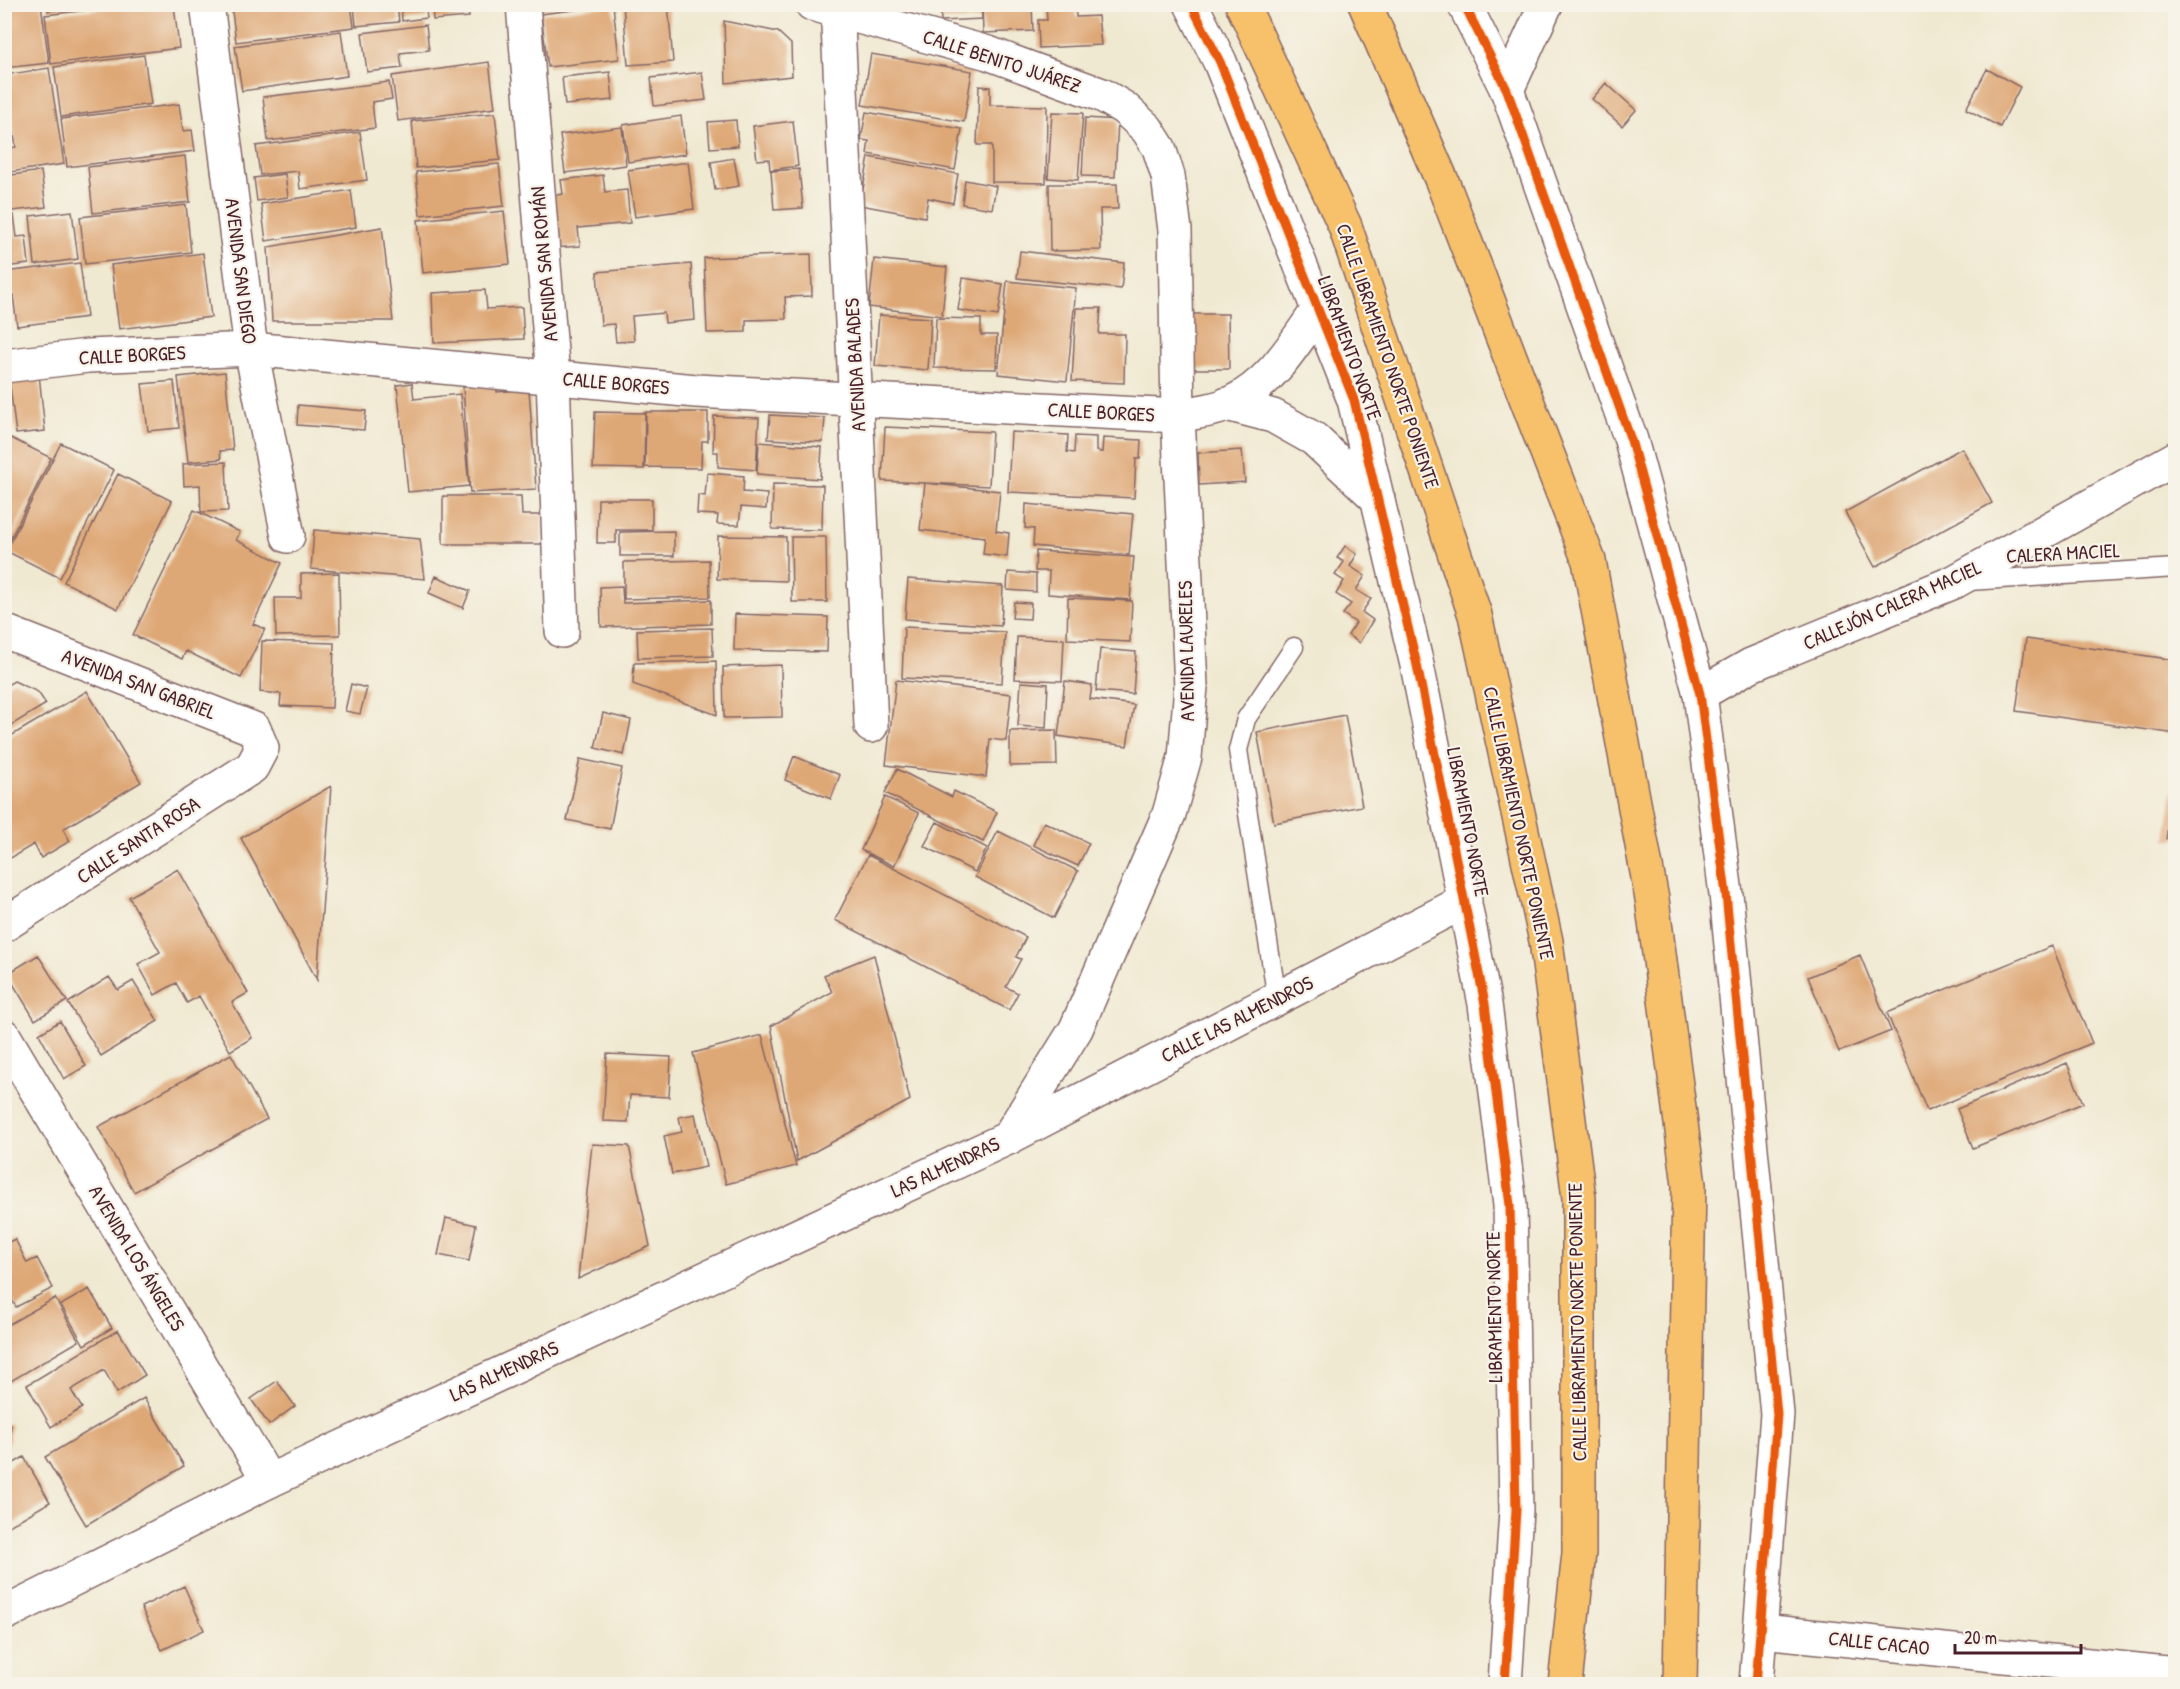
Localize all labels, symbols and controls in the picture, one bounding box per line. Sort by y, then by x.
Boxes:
street label: CALLE BENITO JUÁREZ [920,22,1085,99]
street label: AVENIDA SAN ROMÁN [523,185,564,343]
street label: AVENIDA SAN DIEGO [219,196,264,346]
street label: CALLE LIBRAMIENTO NORTE PONIENTE [1330,220,1447,492]
street label: LIBRAMIENTO NORTE [1312,272,1389,424]
street label: AVENIDA BALADES [838,298,871,432]
street label: CALLE BORGES [78,338,186,371]
street label: CALLE BORGES [562,364,671,401]
street label: CALLE BORGES [1047,395,1155,428]
street label: CALERA MACIEL [2005,536,2121,569]
street label: CALLEJÓN CALERA MACIEL [1798,553,1985,656]
street label: AVENIDA LAURELES [1171,580,1200,722]
street label: AVENIDA SAN GABRIEL [58,642,220,725]
street label: CALLE LIBRAMIENTO NORTE PONIENTE [1477,684,1562,962]
street label: LIBRAMIENTO NORTE [1441,745,1496,899]
street label: CALLE SANTA ROSA [71,790,205,889]
street label: CALLE LAS ALMENDROS [1156,969,1318,1069]
street label: LAS ALMENDRAS [886,1130,1004,1204]
street label: AVENIDA LOS ÁNGELES [83,1180,192,1336]
street label: CALLE LIBRAMIENTO NORTE PONIENTE [1561,1182,1592,1462]
street label: LIBRAMIENTO NORTE [1479,1231,1508,1383]
street label: LAS ALMENDRAS [445,1334,563,1408]
scale bar [1955,1617,2081,1655]
street label: CALLE CACAO [1827,1624,1931,1661]
text: 20 m [1964,1625,1997,1650]

